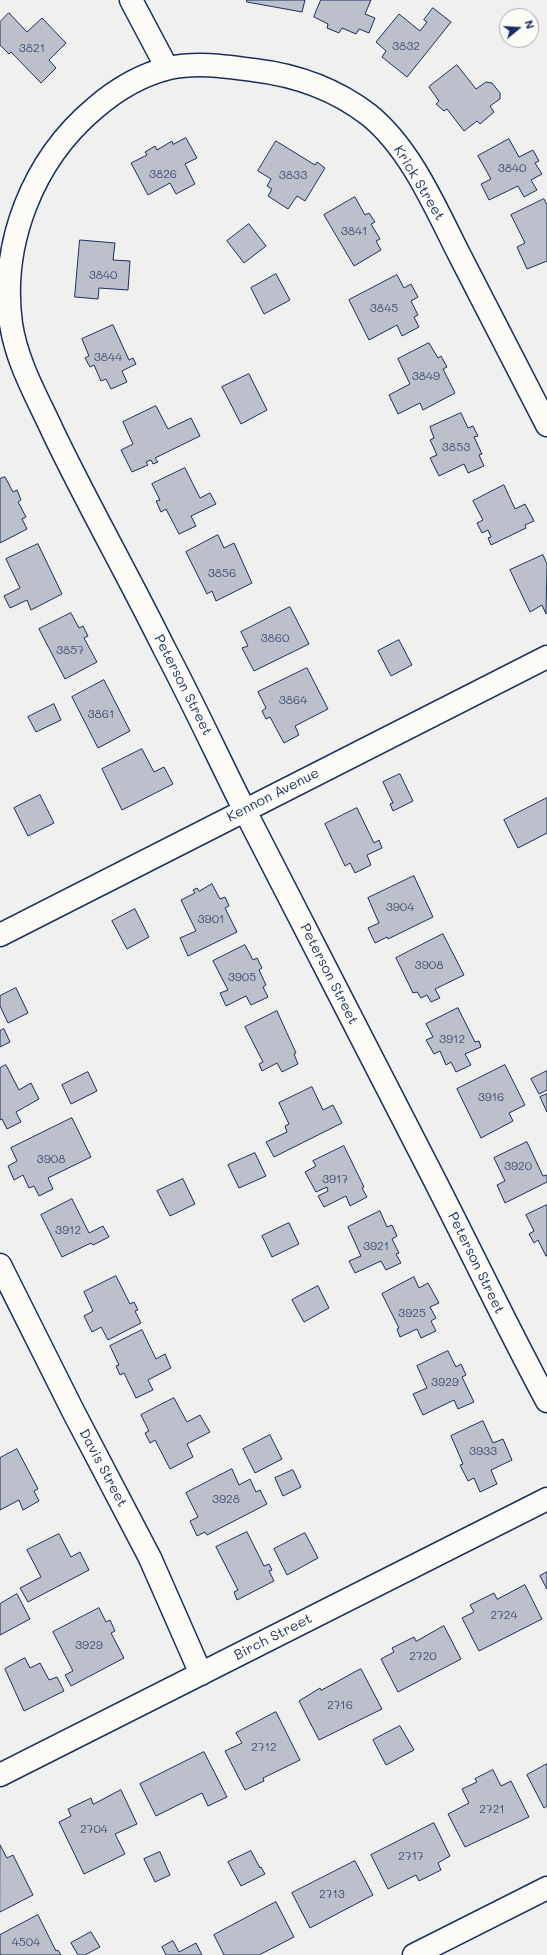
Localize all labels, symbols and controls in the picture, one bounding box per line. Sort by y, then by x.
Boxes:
north arrow [499,8,539,48]
text: N [522,18,538,31]
house number: 3832 [392,39,420,53]
house number: 3821 [19,41,45,55]
street label: Krick Street [390,142,448,224]
house number: 3840 [498,161,526,175]
house number: 3826 [149,167,177,181]
house number: 3833 [279,168,307,182]
house number: 3841 [341,224,367,238]
house number: 3840 [89,268,117,282]
house number: 3845 [370,301,398,315]
house number: 3844 [94,350,122,364]
house number: 3849 [412,369,440,383]
house number: 3853 [442,440,470,454]
house number: 3856 [208,566,236,580]
house number: 3860 [261,631,289,645]
street label: Peterson Street [150,632,216,738]
house number: 3857 [56,643,84,657]
house number: 3864 [279,693,307,707]
house number: 3861 [88,707,114,721]
street label: Kennon Avenue [224,764,322,826]
house number: 3904 [386,900,414,914]
house number: 3901 [198,912,224,926]
street label: Peterson Street [296,921,362,1027]
house number: 3908 [415,958,443,972]
house number: 3905 [228,970,256,984]
house number: 3912 [439,1032,465,1046]
house number: 3916 [478,1090,504,1104]
house number: 3908 [37,1152,65,1166]
house number: 3920 [504,1159,532,1173]
house number: 3917 [322,1172,348,1186]
street label: Peterson Street [444,1209,508,1317]
house number: 3912 [55,1223,81,1237]
house number: 3921 [363,1239,389,1253]
house number: 3925 [398,1306,426,1320]
house number: 3929 [431,1375,459,1389]
street label: Davis Street [75,1426,131,1510]
house number: 3933 [469,1444,497,1458]
house number: 3928 [212,1492,240,1506]
house number: 2724 [490,1608,518,1622]
street label: Birch Street [231,1610,315,1664]
house number: 3929 [75,1638,103,1652]
house number: 2720 [409,1649,437,1663]
house number: 2716 [327,1698,353,1712]
house number: 2712 [251,1740,277,1754]
house number: 2721 [479,1802,505,1816]
house number: 2704 [80,1822,108,1836]
house number: 2717 [398,1849,424,1863]
house number: 2713 [319,1887,345,1901]
house number: 4504 [12,1935,40,1949]

